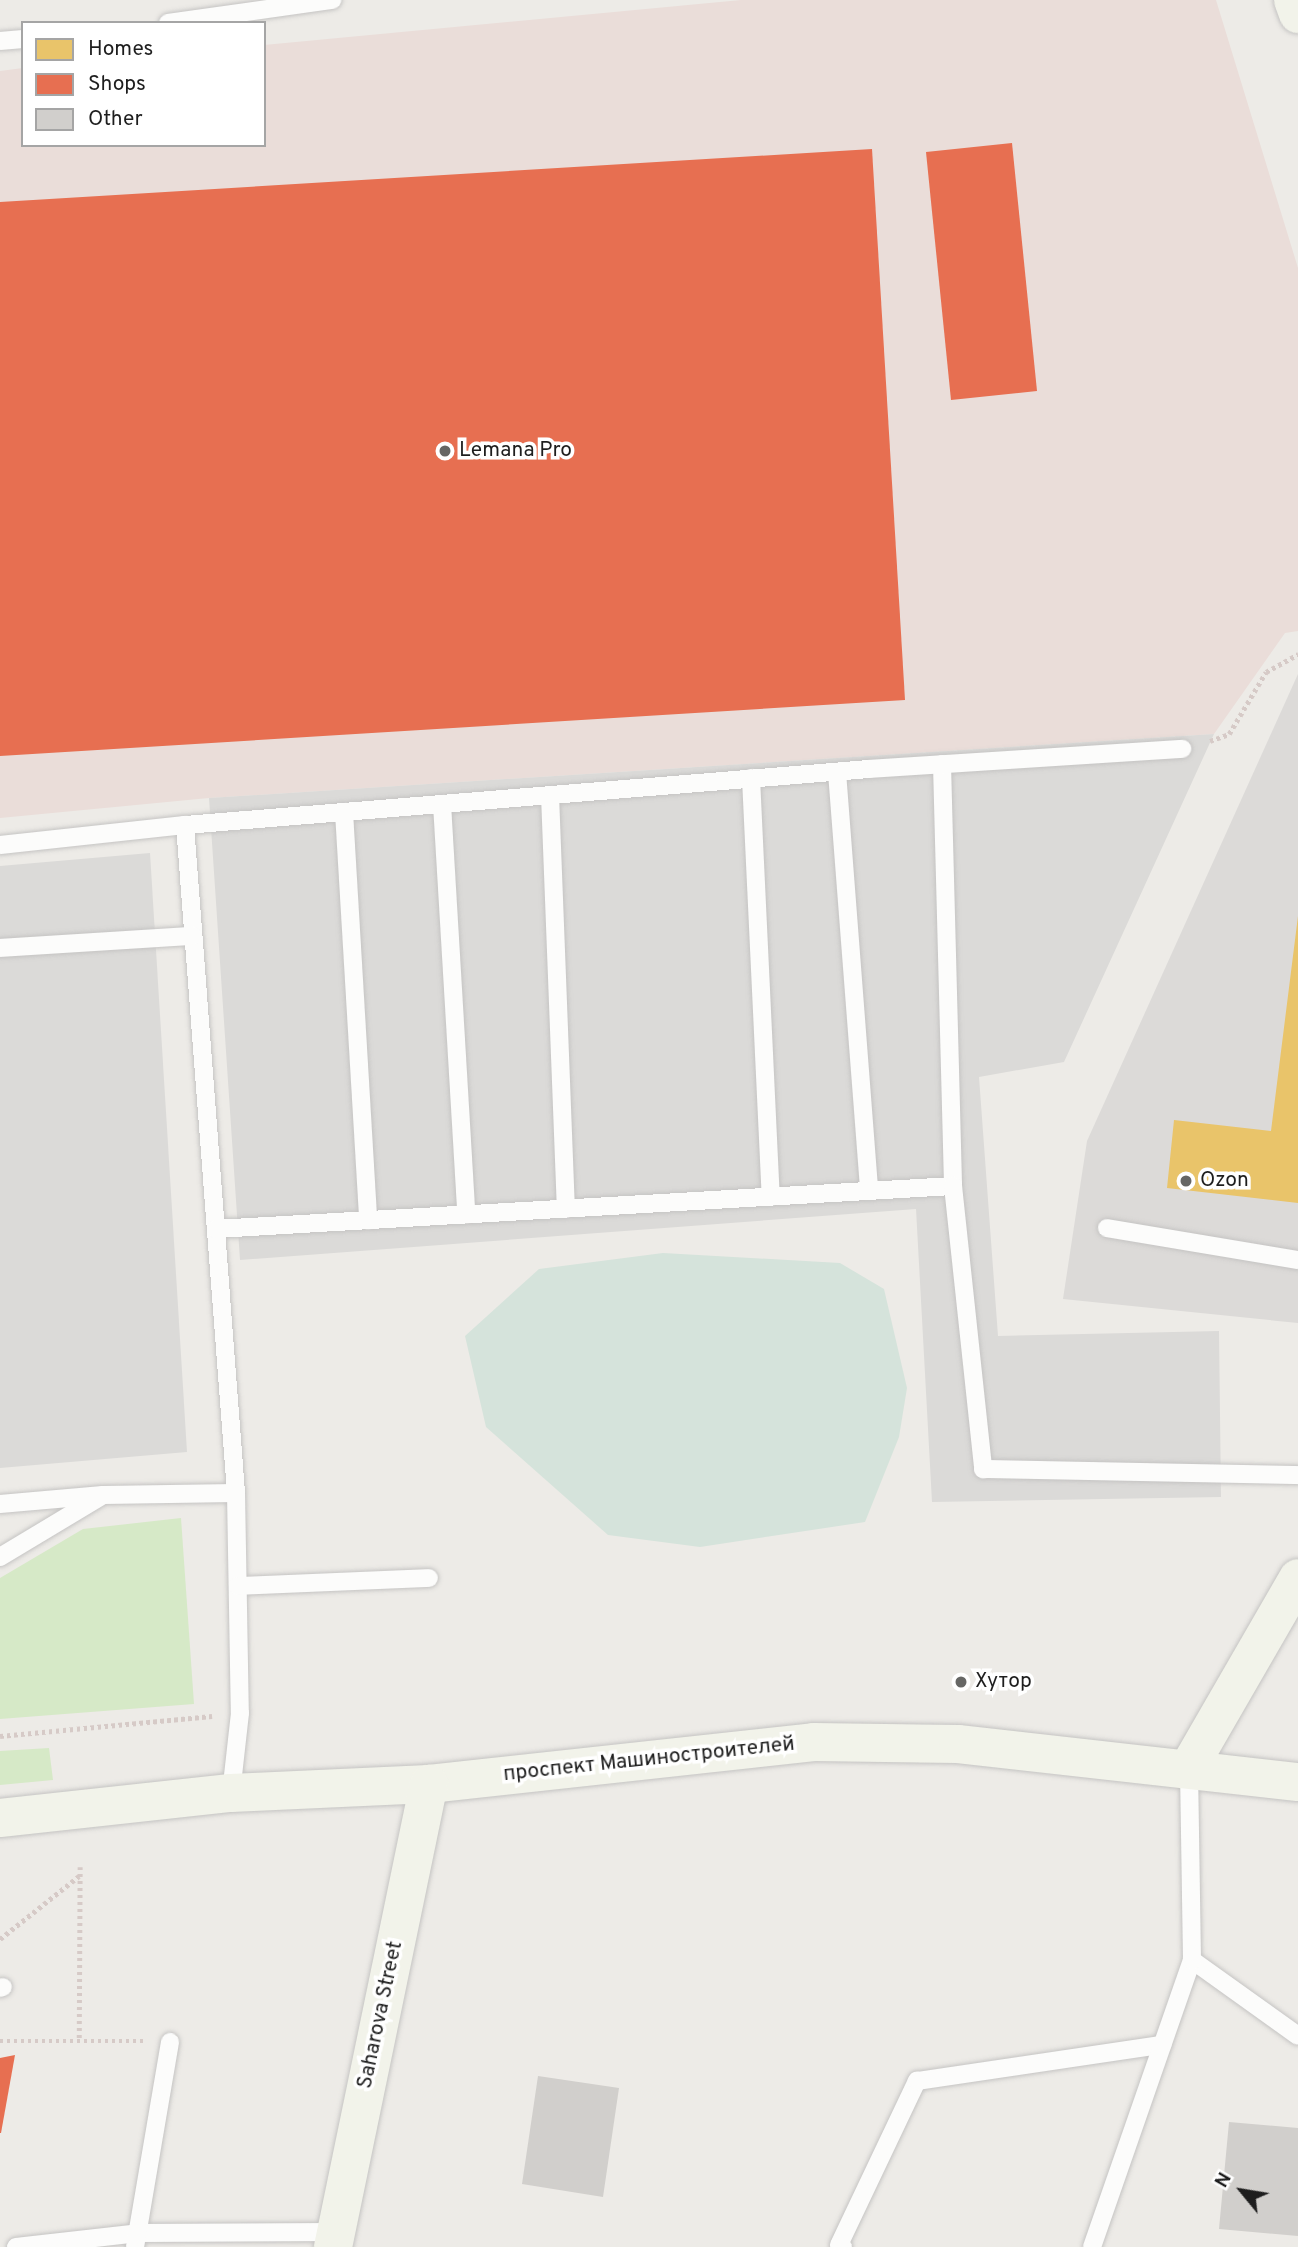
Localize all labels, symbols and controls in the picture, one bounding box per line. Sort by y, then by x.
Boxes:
legend [21,21,266,147]
text: Homes [88,36,153,63]
text: Shops [88,71,146,98]
text: Other [88,106,143,133]
place label: Lemana Pro [459,438,572,464]
marker: Lemana Pro [437,443,453,459]
place label: Ozon [1200,1168,1249,1194]
marker: Ozon [1178,1173,1194,1189]
place label: Хутор [975,1669,1032,1695]
marker: Хутор [953,1674,969,1690]
street label: проспект Машиностроителей [502,1732,796,1788]
street label: Saharova Street [353,1939,409,2091]
north arrow [1207,2156,1277,2226]
text: N [1210,2169,1238,2192]

